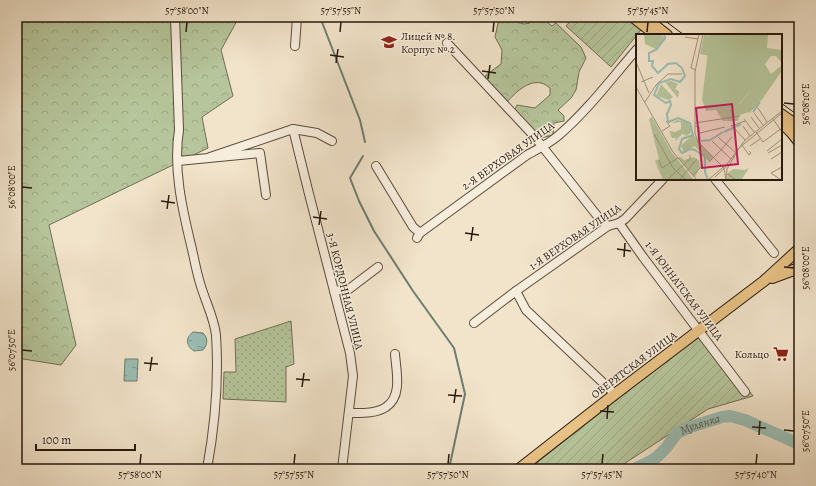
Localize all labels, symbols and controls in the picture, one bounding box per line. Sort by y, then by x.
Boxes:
text: 57°58'00"N [165,4,209,17]
text: 57°57'55"N [321,4,361,17]
text: 57°57'50"N [473,4,515,17]
text: 57°57'45"N [628,4,668,17]
place label: Лицей № 8. Корпус № 2 [401,29,456,57]
school or university icon: Лицей № 8. Корпус № 2 [380,33,398,51]
inset map [636,34,782,180]
text: 56°08'10"E [799,83,812,125]
street label: 2-Я ВЕРХОВАЯ УЛИЦА [459,118,558,194]
text: 56°08'00"E [5,165,18,209]
street label: 1-Я ВЕРХОВАЯ УЛИЦА [526,200,624,273]
street label: 3-Я КОРДОННАЯ УЛИЦА [323,231,367,352]
street label: 1-Я ЮННАТСКАЯ УЛИЦА [642,238,727,344]
text: 56°08'00"E [799,246,812,290]
street label: ОВЕРЯТСКАЯ УЛИЦА [588,327,680,402]
text: 56°07'50"E [5,329,18,371]
supermarket icon: Кольцо [772,345,790,363]
place label: Кольцо [735,347,769,362]
water label: Мулянка [677,410,722,439]
text: 56°07'50"E [799,410,812,452]
scale bar [36,426,135,452]
text: 100 m [42,432,71,448]
text: 57°58'00"N [118,468,162,481]
text: 57°57'55"N [274,468,314,481]
text: 57°57'50"N [427,468,469,481]
text: 57°57'45"N [582,468,622,481]
text: 57°57'40"N [735,468,777,481]

